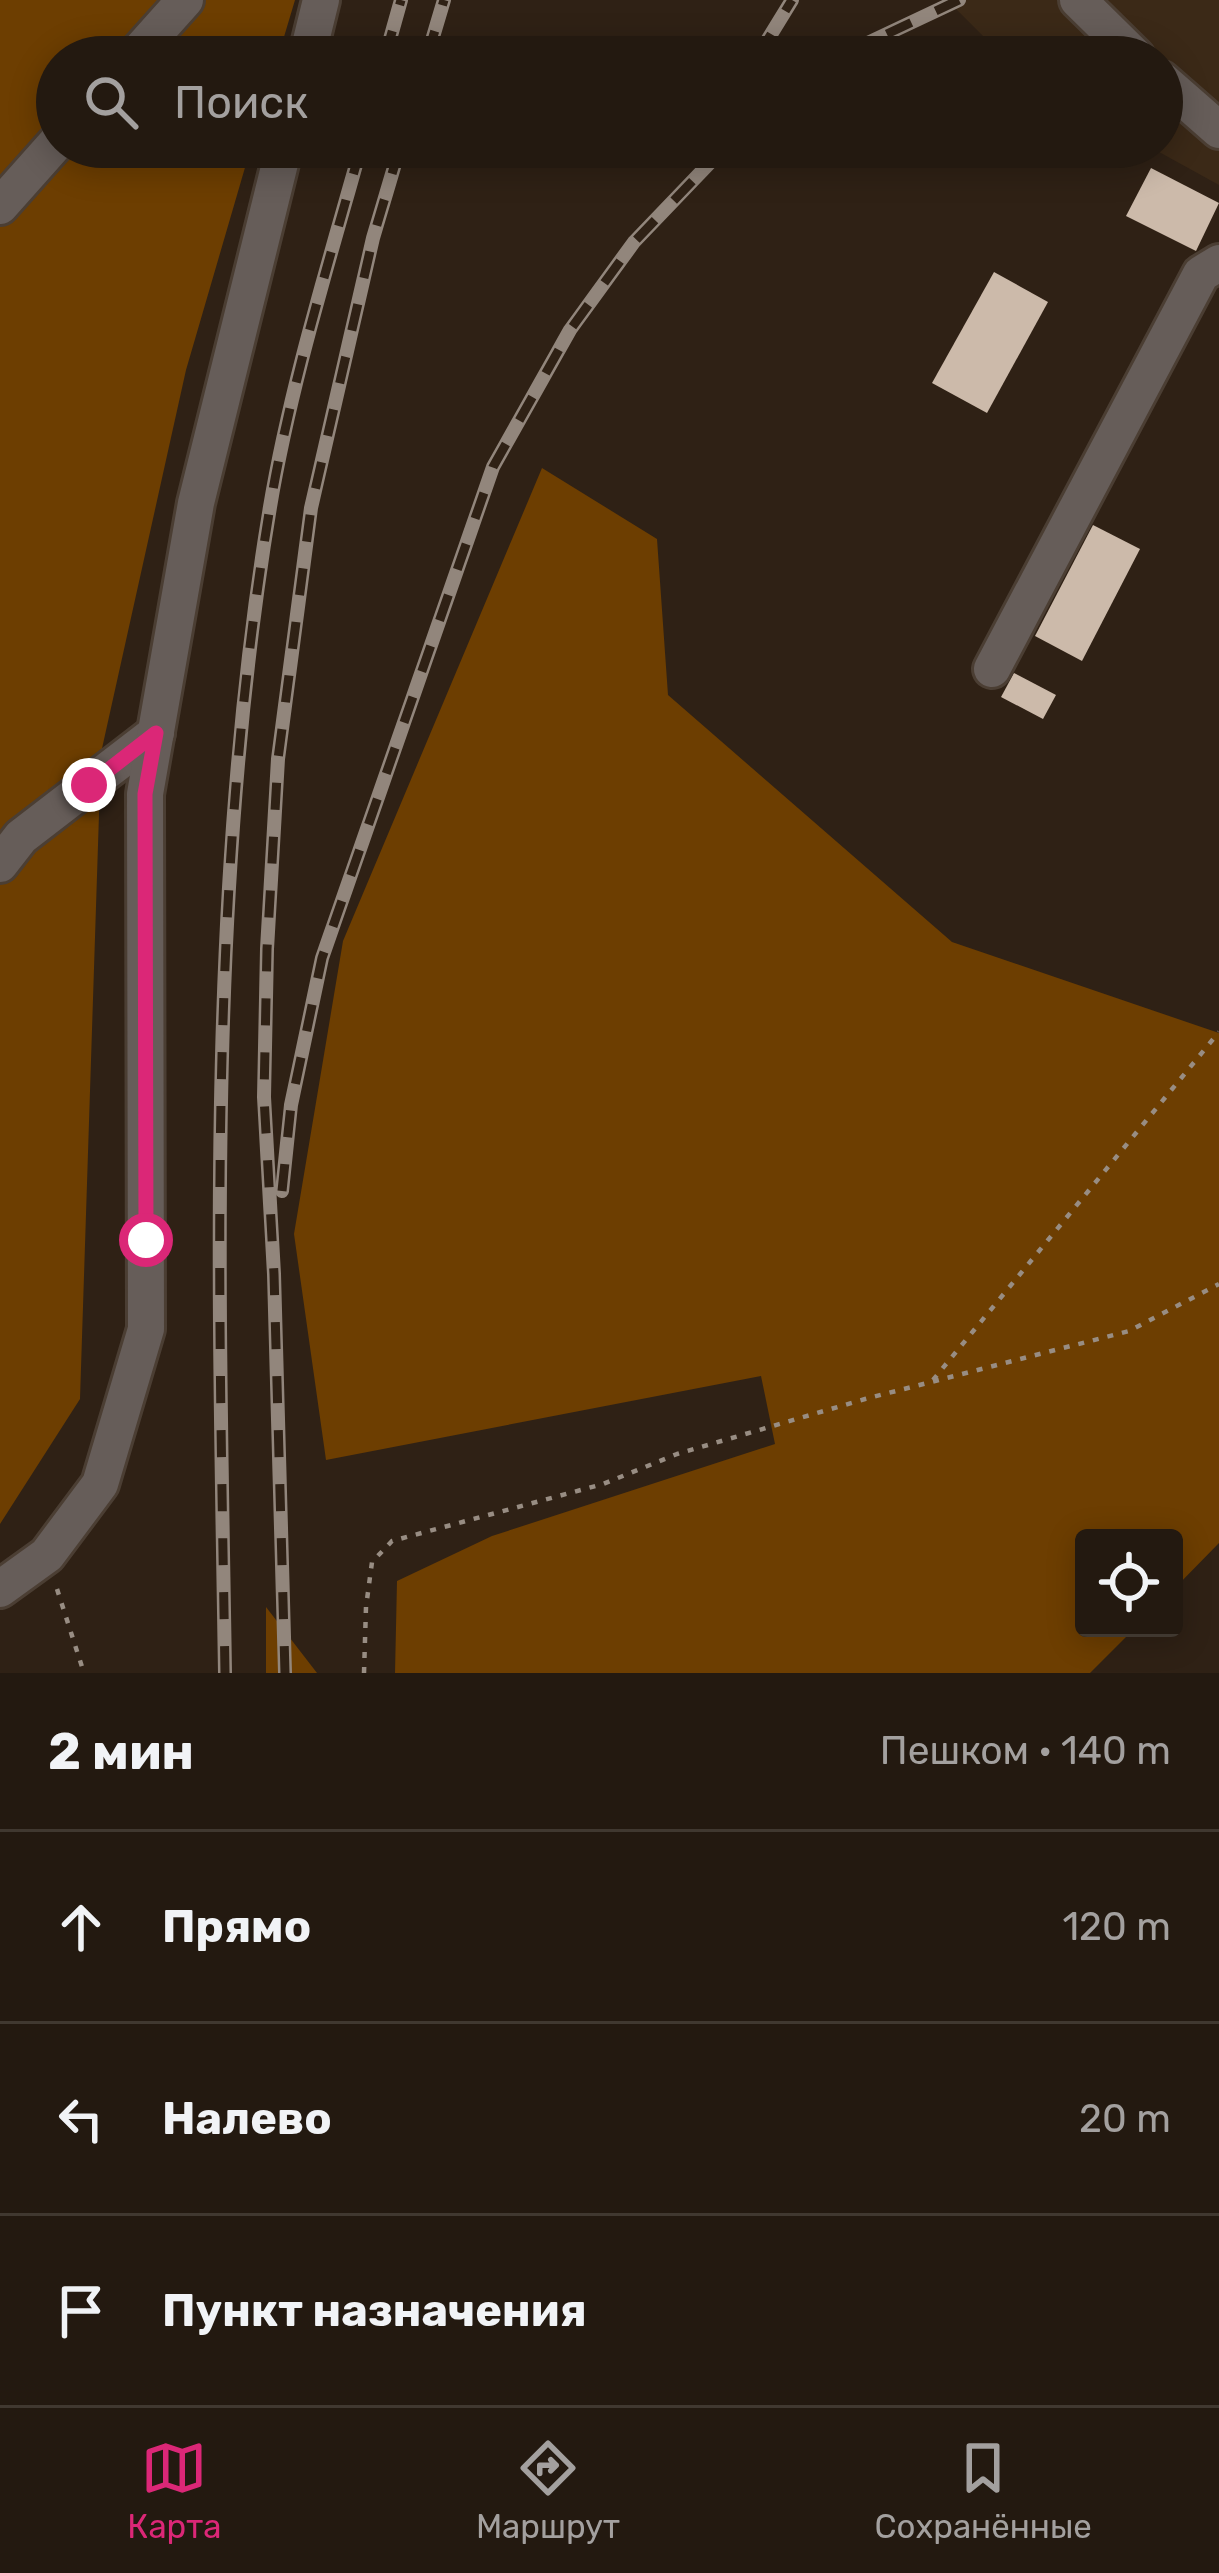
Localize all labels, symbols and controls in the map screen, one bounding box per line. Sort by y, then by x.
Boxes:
search box [36,36,1183,168]
icon: search [78,69,144,135]
text: Поиск [174,76,308,129]
route end [62,758,116,812]
route start [119,1213,173,1267]
map controls [1075,1529,1183,1637]
button: locate [1075,1529,1183,1637]
text: 2 мин [48,1721,194,1782]
text: Пешком · 140 m [880,1728,1171,1774]
icon: ahead [48,1894,114,1960]
text: Прямо [162,1900,311,1953]
text: 120 m [1062,1904,1171,1950]
icon: left [48,2086,114,2152]
text: Налево [162,2092,332,2145]
text: 20 m [1079,2096,1171,2142]
icon: arrive [48,2278,114,2344]
text: Пункт назначения [162,2284,587,2337]
tab: Карта [127,2435,221,2546]
tab: Маршрут [476,2435,620,2546]
tab: Сохранённые [875,2435,1092,2546]

